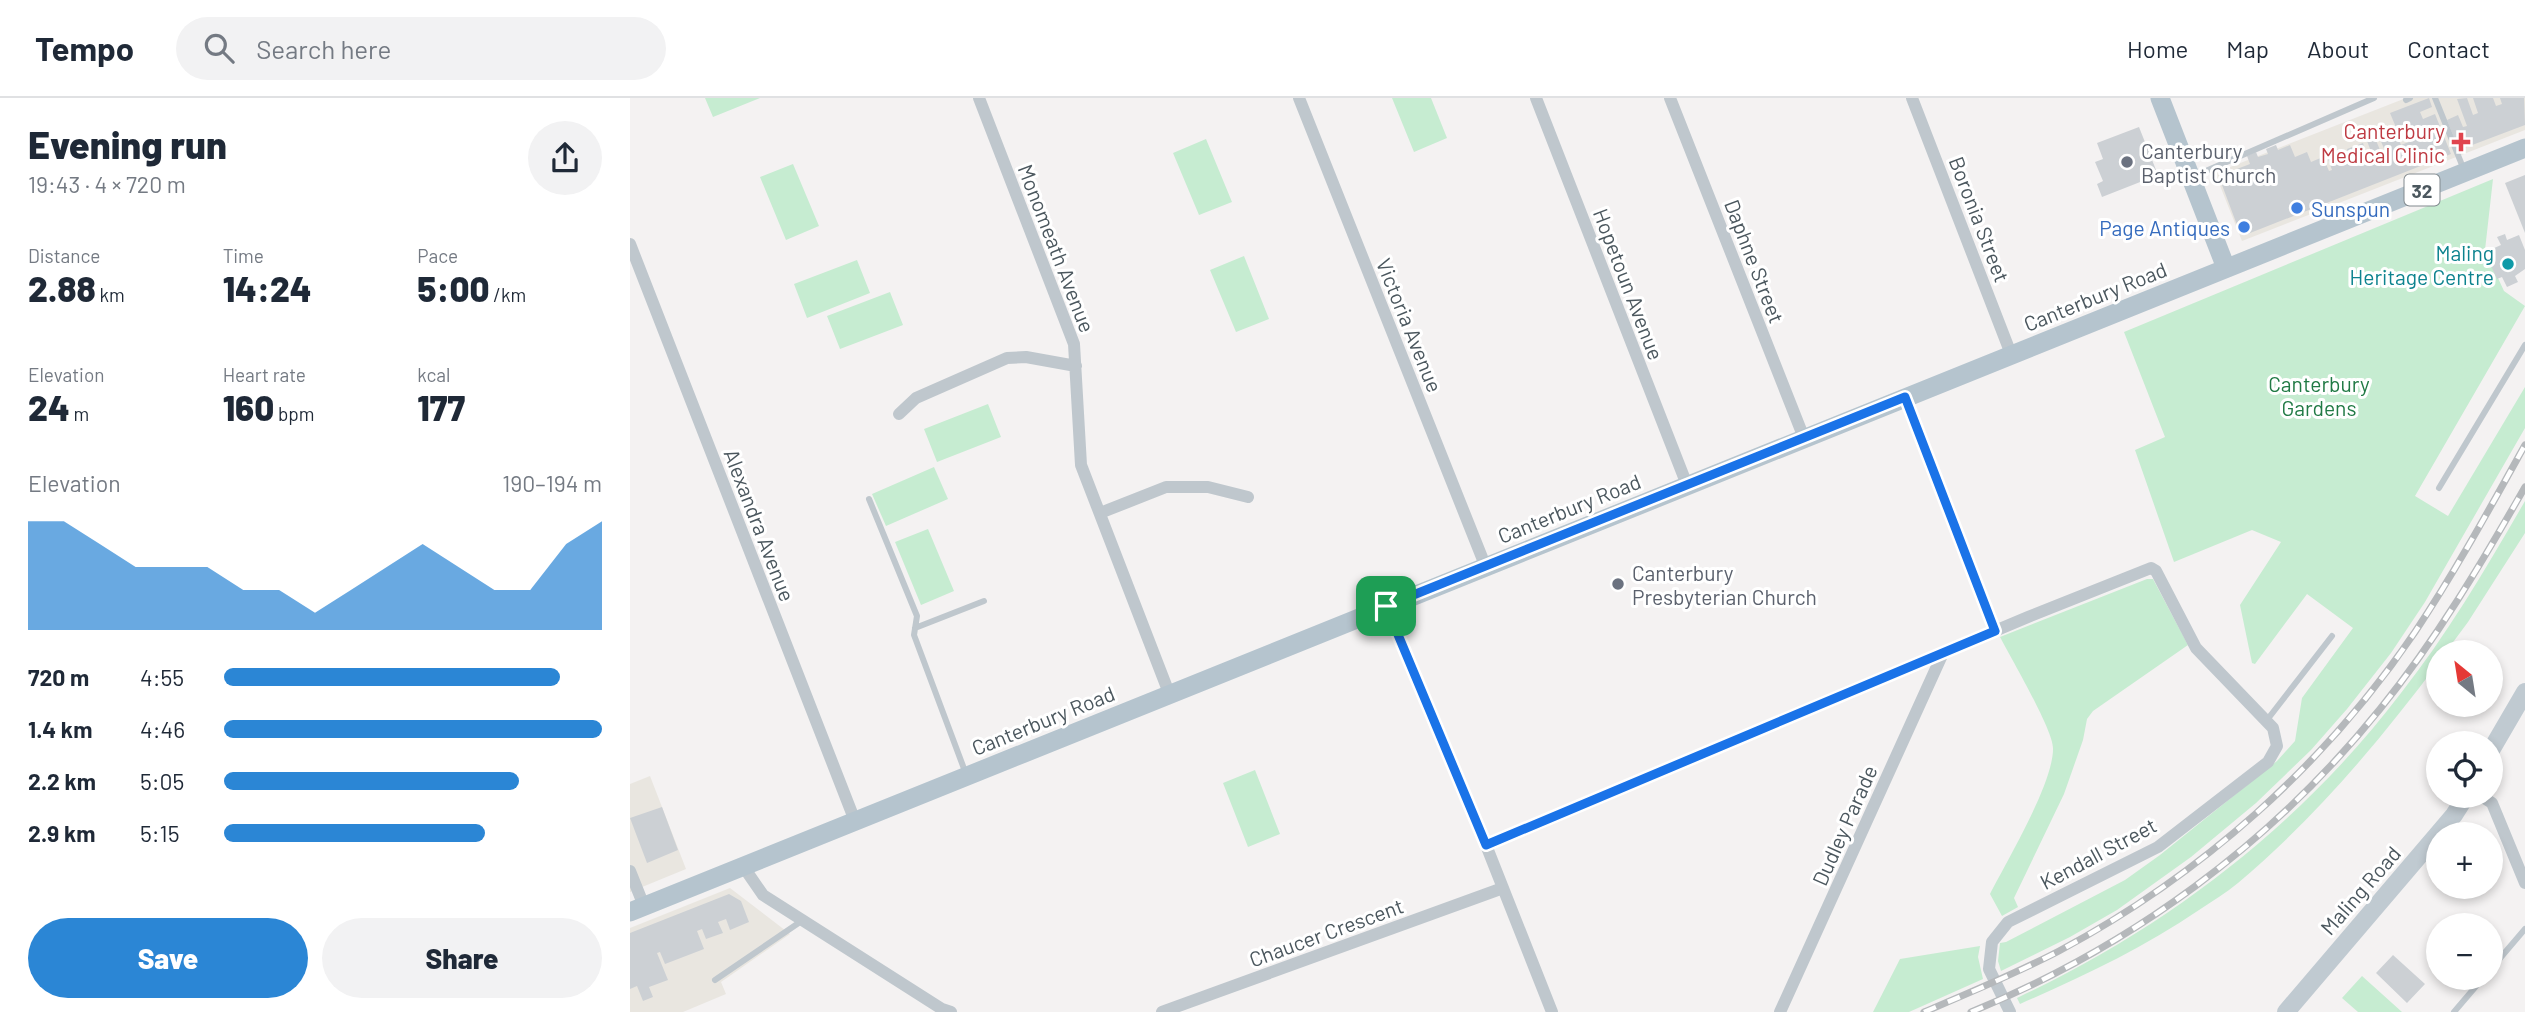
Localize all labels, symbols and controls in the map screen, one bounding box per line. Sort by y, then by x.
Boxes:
search box [176,17,666,80]
text: Tempo [35,28,134,68]
icon: search [200,29,238,67]
text: Search here [256,33,391,64]
text: Home [2127,34,2188,63]
text: Map [2226,34,2269,63]
text: About [2307,34,2369,63]
text: Contact [2407,34,2490,63]
place label: Canterbury Medical Clinic [2321,118,2445,167]
text: Evening run [28,121,227,167]
button: share [528,121,602,195]
marker: Canterbury Medical Clinic [2451,132,2471,152]
place label: Canterbury Baptist Church [2141,138,2276,187]
street label: Boronia Street [1945,153,2015,285]
marker: Canterbury Baptist Church [2119,154,2135,170]
street label: Monomeath Avenue [1013,160,1101,336]
text: 19:43 · 4 × 720 m [28,170,186,198]
road number: 32 [2404,174,2440,206]
street label: Daphne Street [1720,196,1790,326]
place label: Sunspun [2311,196,2390,221]
marker: Sunspun [2289,200,2305,216]
street label: Hopetoun Avenue [1589,205,1669,363]
place label: Page Antiques [2099,215,2230,240]
marker: Page Antiques [2236,219,2252,235]
place label: Maling Heritage Centre [2349,240,2494,289]
text: Distance [28,244,100,267]
text: Time [223,244,264,267]
text: Pace [417,244,458,267]
street label: Victoria Avenue [1372,254,1448,396]
street label: Canterbury Road [2020,256,2170,336]
marker: Maling Heritage Centre [2500,256,2516,272]
text: 2.88 [28,267,96,309]
text: 14:24 [223,267,312,309]
text: 5:00 [417,267,490,309]
text: km [96,283,125,306]
text: /km [490,283,526,306]
text: Elevation [28,363,105,386]
text: Heart rate [223,363,306,386]
text: kcal [417,363,450,386]
park label: Canterbury Gardens [2268,371,2370,420]
text: 24 [28,386,70,428]
text: 160 [223,386,274,428]
text: 177 [417,386,465,428]
text: m [70,402,89,425]
text: bpm [274,402,315,425]
street label: Alexandra Avenue [719,445,801,605]
street label: Canterbury Road [1494,468,1644,548]
text: Elevation [28,469,121,497]
text: 190–194 m [502,469,602,497]
place label: Canterbury Presbyterian Church [1632,560,1817,609]
pin [1356,576,1416,636]
marker: Canterbury Presbyterian Church [1610,576,1626,592]
icon: arrive [1367,587,1405,625]
north arrow [2426,640,2502,718]
map controls [2426,640,2503,990]
text: 720 m [28,663,89,691]
text: 4:55 [140,663,184,691]
street label: Canterbury Road [968,680,1118,760]
text: 1.4 km [28,715,92,743]
text: 4:46 [140,715,185,743]
button: locate [2426,731,2503,808]
street label: Dudley Parade [1806,761,1882,889]
text: 2.2 km [28,767,96,795]
text: 5:05 [140,767,184,795]
street label: Kendall Street [2035,812,2161,894]
text: 2.9 km [28,819,95,847]
text: 5:15 [140,819,180,847]
button: + [2426,822,2503,899]
street label: Maling Road [2315,841,2405,939]
street label: Chaucer Crescent [1245,892,1407,972]
button: − [2426,913,2503,990]
button: Save [28,918,308,998]
button: Share [322,918,602,998]

